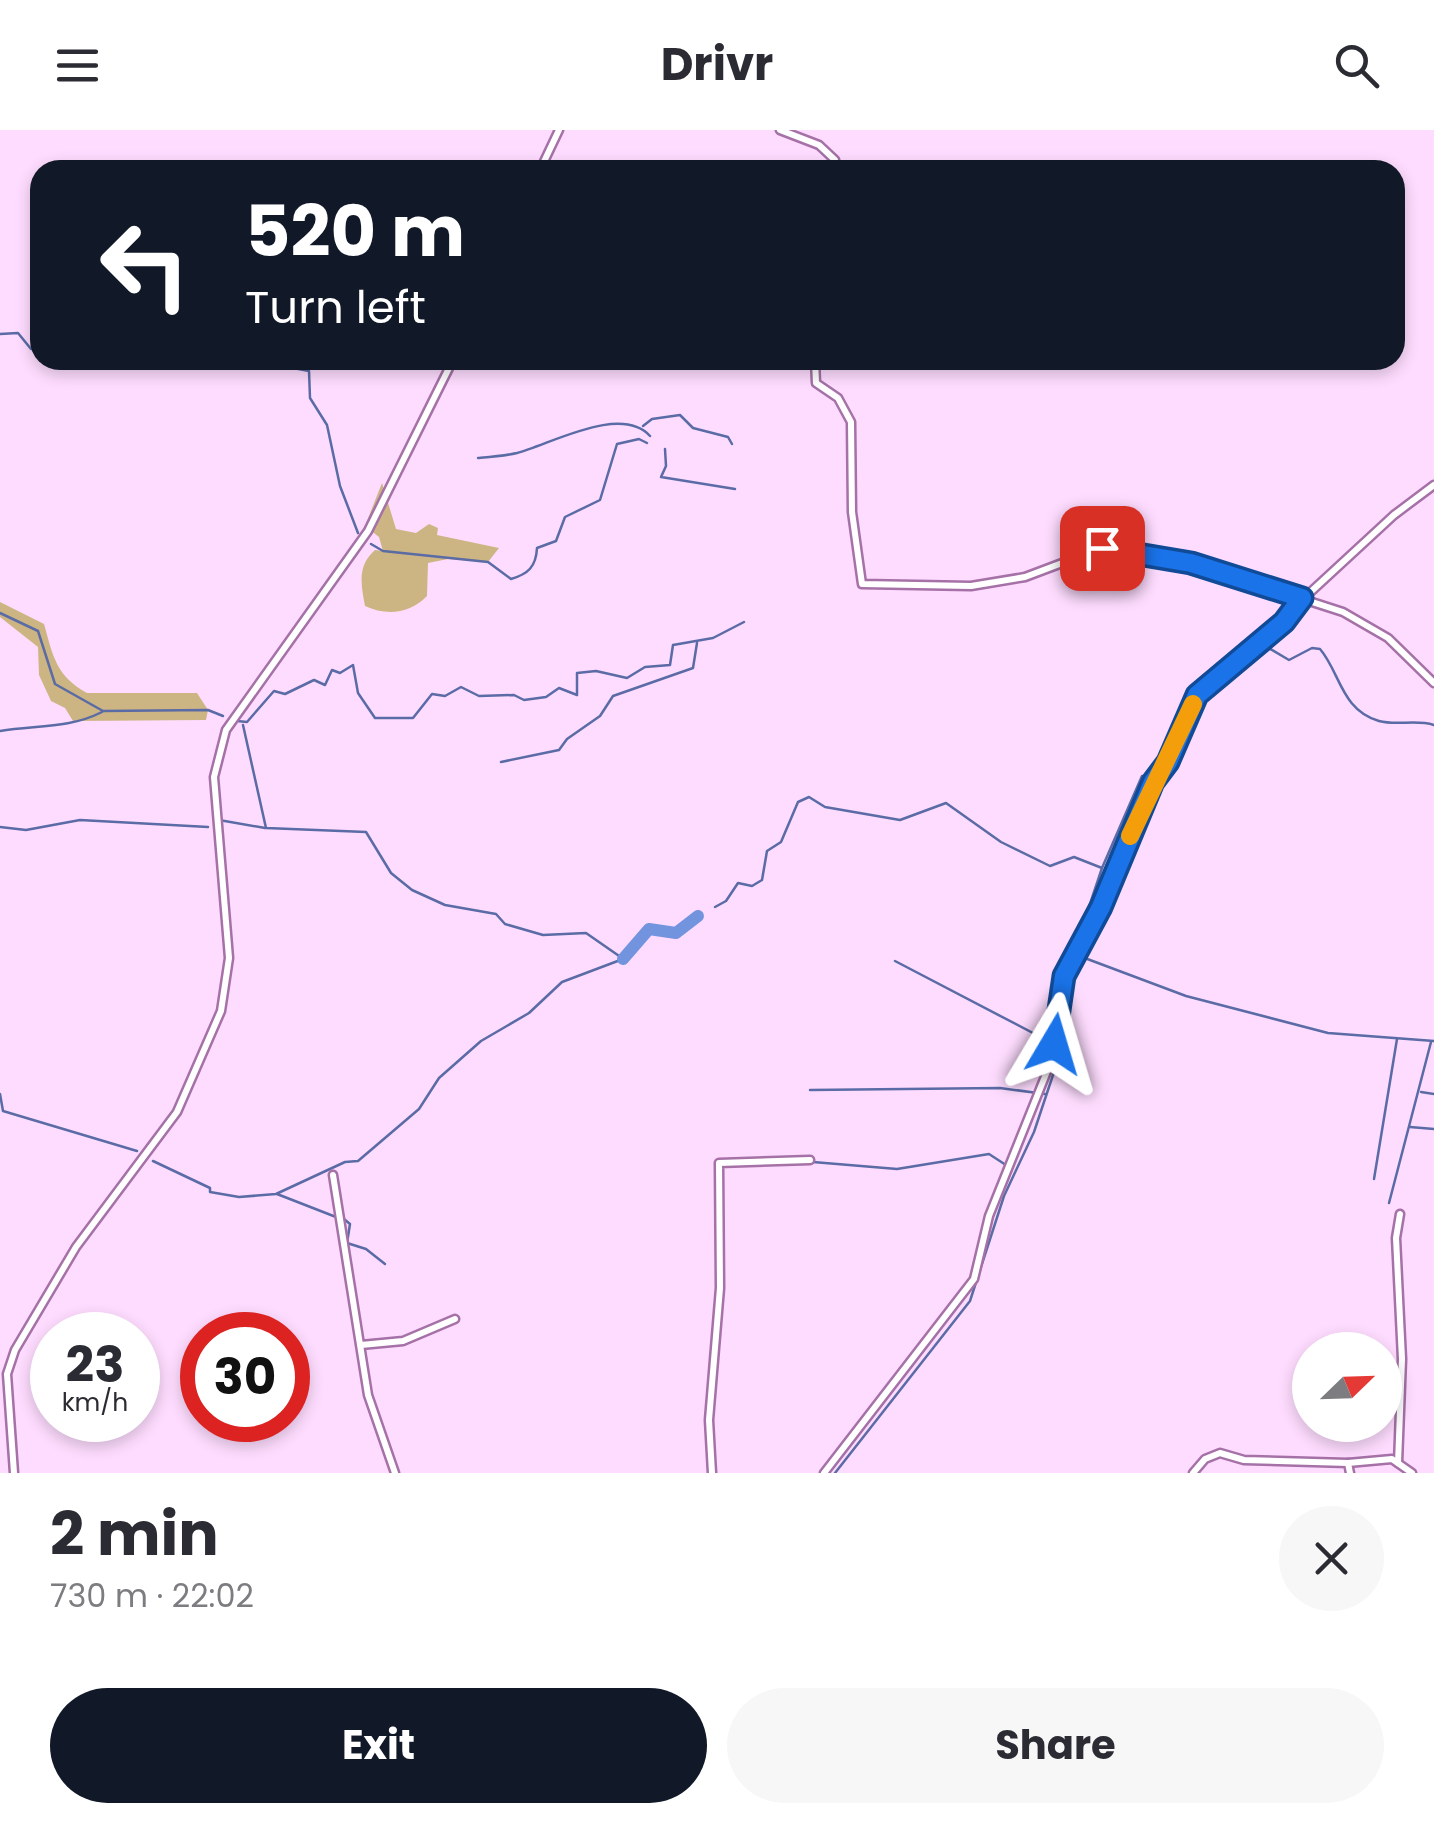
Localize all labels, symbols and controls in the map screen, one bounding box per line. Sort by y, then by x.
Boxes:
text: Drivr [661,33,773,96]
icon: menu [50,38,105,93]
icon: search [1329,38,1384,93]
text: 520 m [245,182,465,281]
icon: left [80,200,210,330]
text: Turn left [245,276,426,339]
pin [1060,506,1145,591]
icon: arrive [1075,521,1130,576]
position arrow [1002,992,1106,1096]
speed limit sign: 30 [180,1312,310,1442]
text: 23 [66,1329,124,1400]
north arrow [1292,1332,1402,1442]
map controls [1292,1332,1402,1442]
text: km/h [62,1385,128,1420]
text: 2 min [50,1492,219,1576]
button: close [1279,1506,1384,1611]
text: 730 m · 22:02 [50,1573,254,1618]
button: Exit [50,1688,707,1803]
button: Share [727,1688,1384,1803]

